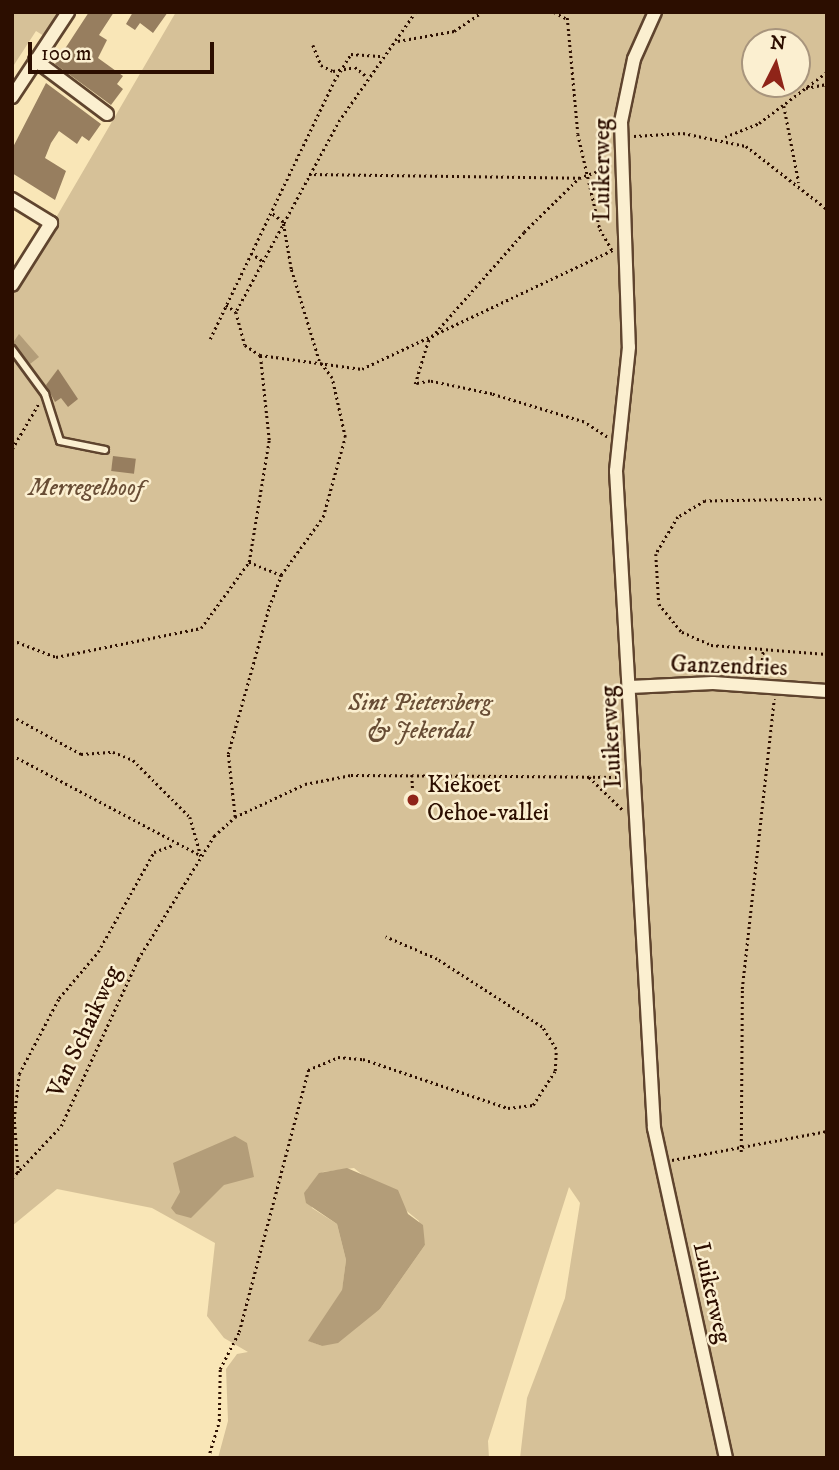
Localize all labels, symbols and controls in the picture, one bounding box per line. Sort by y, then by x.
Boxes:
scale bar [32,28,217,72]
north arrow [741,28,811,98]
text: N [769,31,787,56]
text: 100 m [41,41,92,67]
street label: Luikerweg [589,119,617,221]
park label: Merregelhoof [29,475,143,503]
street label: Ganzendries [670,651,788,683]
street label: Luikerweg [595,685,629,789]
park label: Sint Pietersberg & Jekerdal [348,690,492,746]
place label: Kiekoet Oehoe-vallei [427,772,549,828]
marker: Kiekoet Oehoe-vallei [405,792,421,808]
street label: Van Schaikweg [42,961,128,1103]
street label: Luikerweg [685,1240,737,1346]

